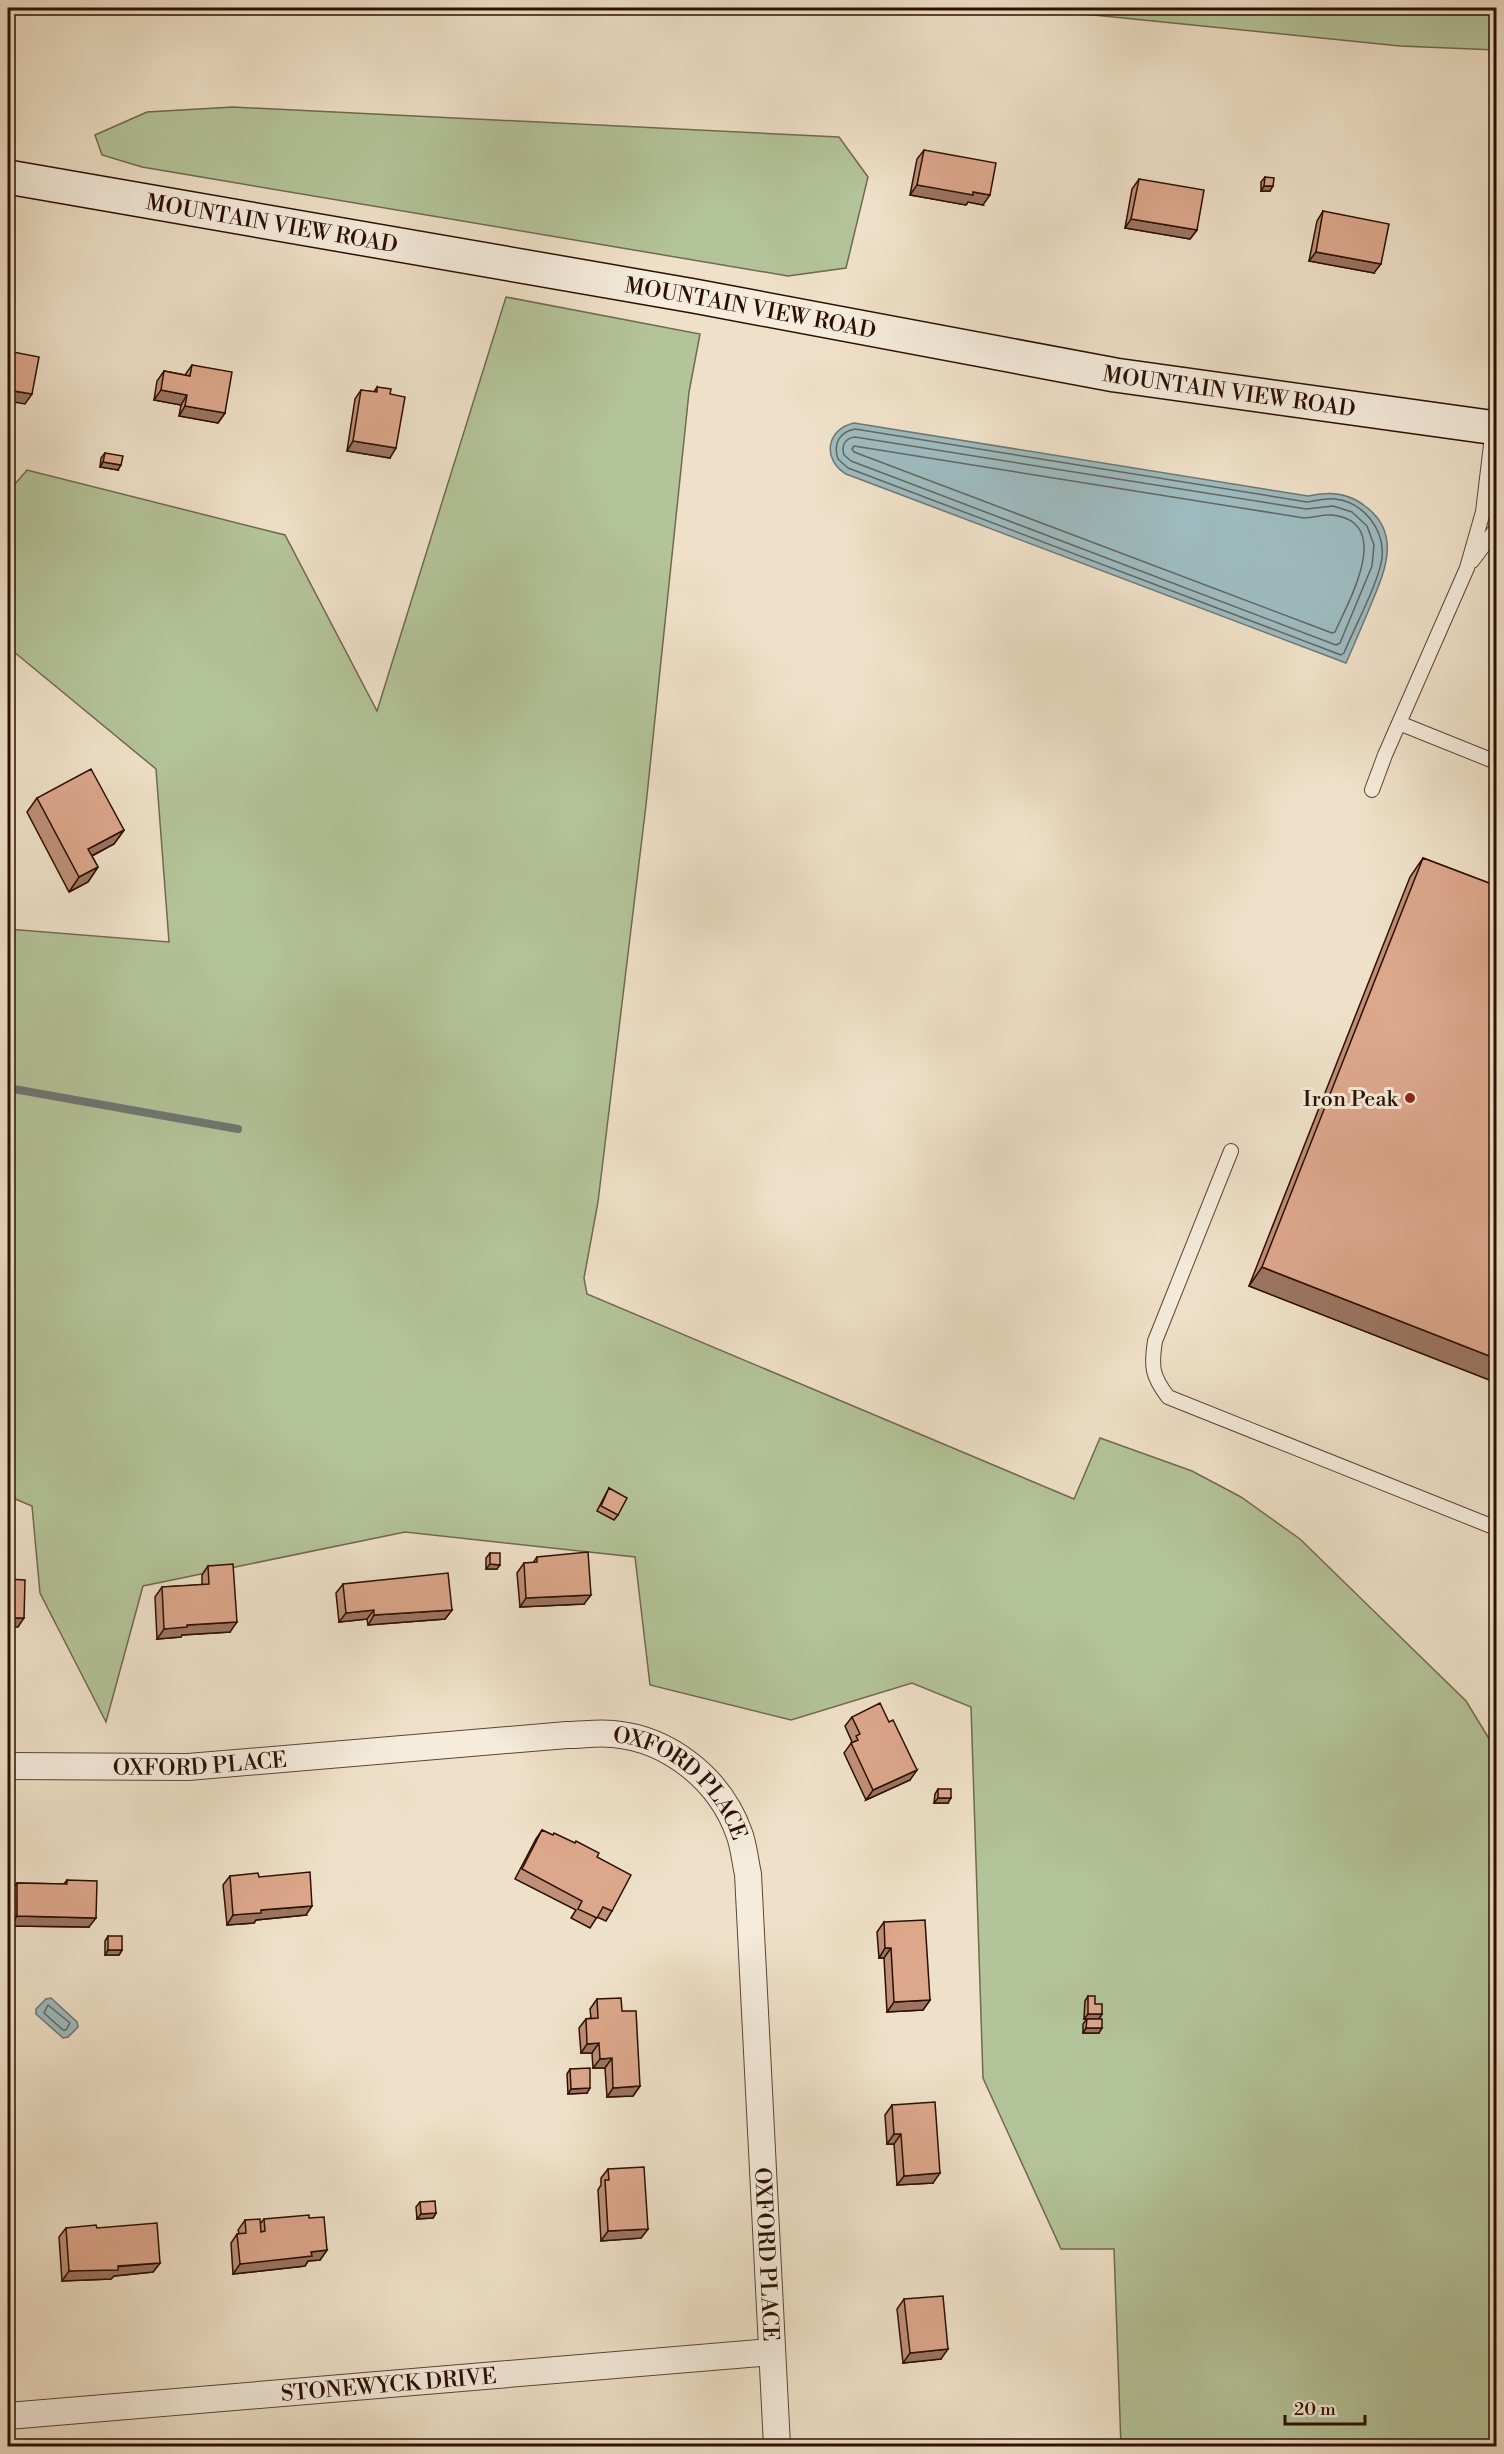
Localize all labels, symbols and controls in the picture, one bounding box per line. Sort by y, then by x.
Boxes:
street label: MOUNTAIN VIEW ROAD [144,189,400,259]
street label: MOUNTAIN VIEW ROAD [623,272,878,345]
street label: MOUNTAIN VIEW ROAD [1100,361,1357,423]
place label: Iron Peak [1303,1086,1400,1113]
marker: Iron Peak [1403,1091,1417,1105]
street label: OXFORD PLACE [611,1722,752,1844]
street label: OXFORD PLACE [113,1747,288,1782]
street label: OXFORD PLACE [748,2167,784,2342]
street label: STONEWYCK DRIVE [280,2363,498,2408]
scale bar [1285,2388,1364,2426]
text: 20 m [1294,2398,1336,2421]

